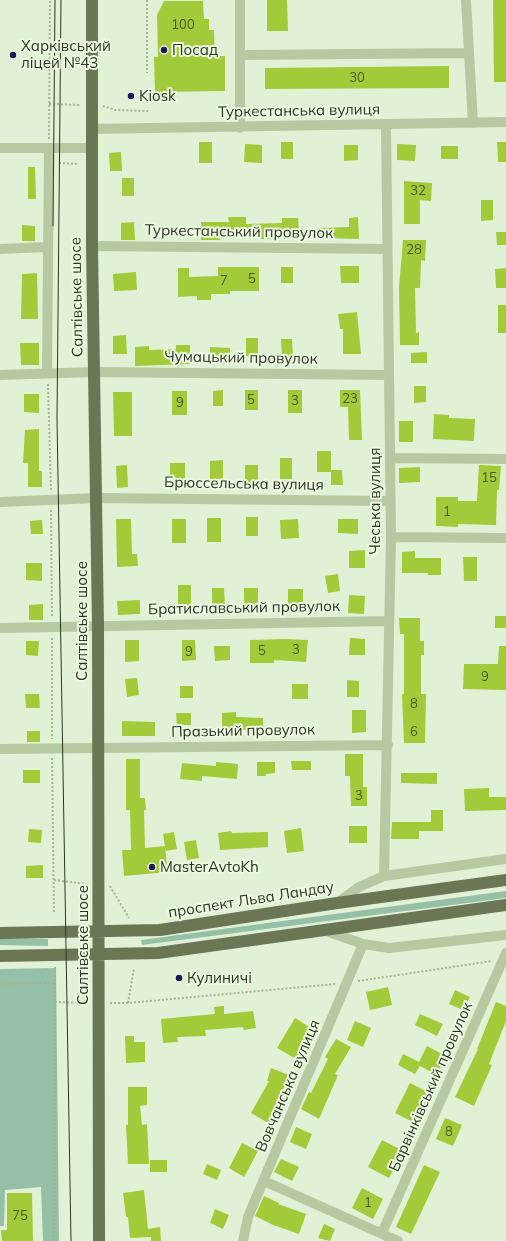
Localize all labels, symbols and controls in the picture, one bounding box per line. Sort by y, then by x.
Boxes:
house number: 100 [171,17,195,33]
place label: Харківський ліцей №43 [21,37,111,72]
place label: Посад [172,41,218,59]
marker: Посад [159,45,169,55]
marker: Харківський ліцей №43 [8,50,18,60]
house number: 30 [349,70,365,86]
place label: Kiosk [139,87,176,105]
marker: Kiosk [126,91,136,101]
street label: Туркестанська вулиця [218,101,380,121]
house number: 32 [410,183,426,199]
street label: Туркестанський провулок [145,221,333,243]
street label: Салтівське шосе [67,237,87,357]
house number: 28 [406,242,422,258]
house number: 5 [248,271,256,287]
house number: 7 [220,273,228,289]
street label: Чумацький провулок [164,348,318,368]
house number: 23 [342,391,358,407]
house number: 5 [247,392,255,408]
house number: 3 [291,393,299,409]
house number: 9 [176,395,184,411]
street label: Чеська вулиця [366,448,384,554]
house number: 15 [481,470,497,486]
street label: Брюссельська вулиця [164,474,324,494]
house number: 1 [443,504,451,520]
street label: Салтівське шосе [73,561,91,681]
street label: Братиславський провулок [148,597,340,619]
house number: 3 [292,642,300,658]
house number: 5 [258,643,266,659]
house number: 9 [185,644,193,660]
house number: 9 [481,669,489,685]
house number: 8 [410,696,418,712]
street label: Празький провулок [171,721,315,741]
house number: 6 [410,724,418,740]
house number: 3 [355,788,363,804]
place label: MasterAvtoKh [160,858,259,876]
marker: MasterAvtoKh [147,862,157,872]
street label: проспект Льва Ландау [167,878,335,922]
street label: Салтівське шосе [74,885,92,1005]
place label: Кулиничі [187,969,252,987]
marker: Кулиничі [174,973,184,983]
street label: Барвінківський провулок [385,999,477,1175]
street label: Вовчанська вулиця [252,1017,324,1155]
house number: 8 [445,1124,453,1140]
house number: 1 [364,1195,372,1211]
house number: 75 [12,1208,28,1224]

